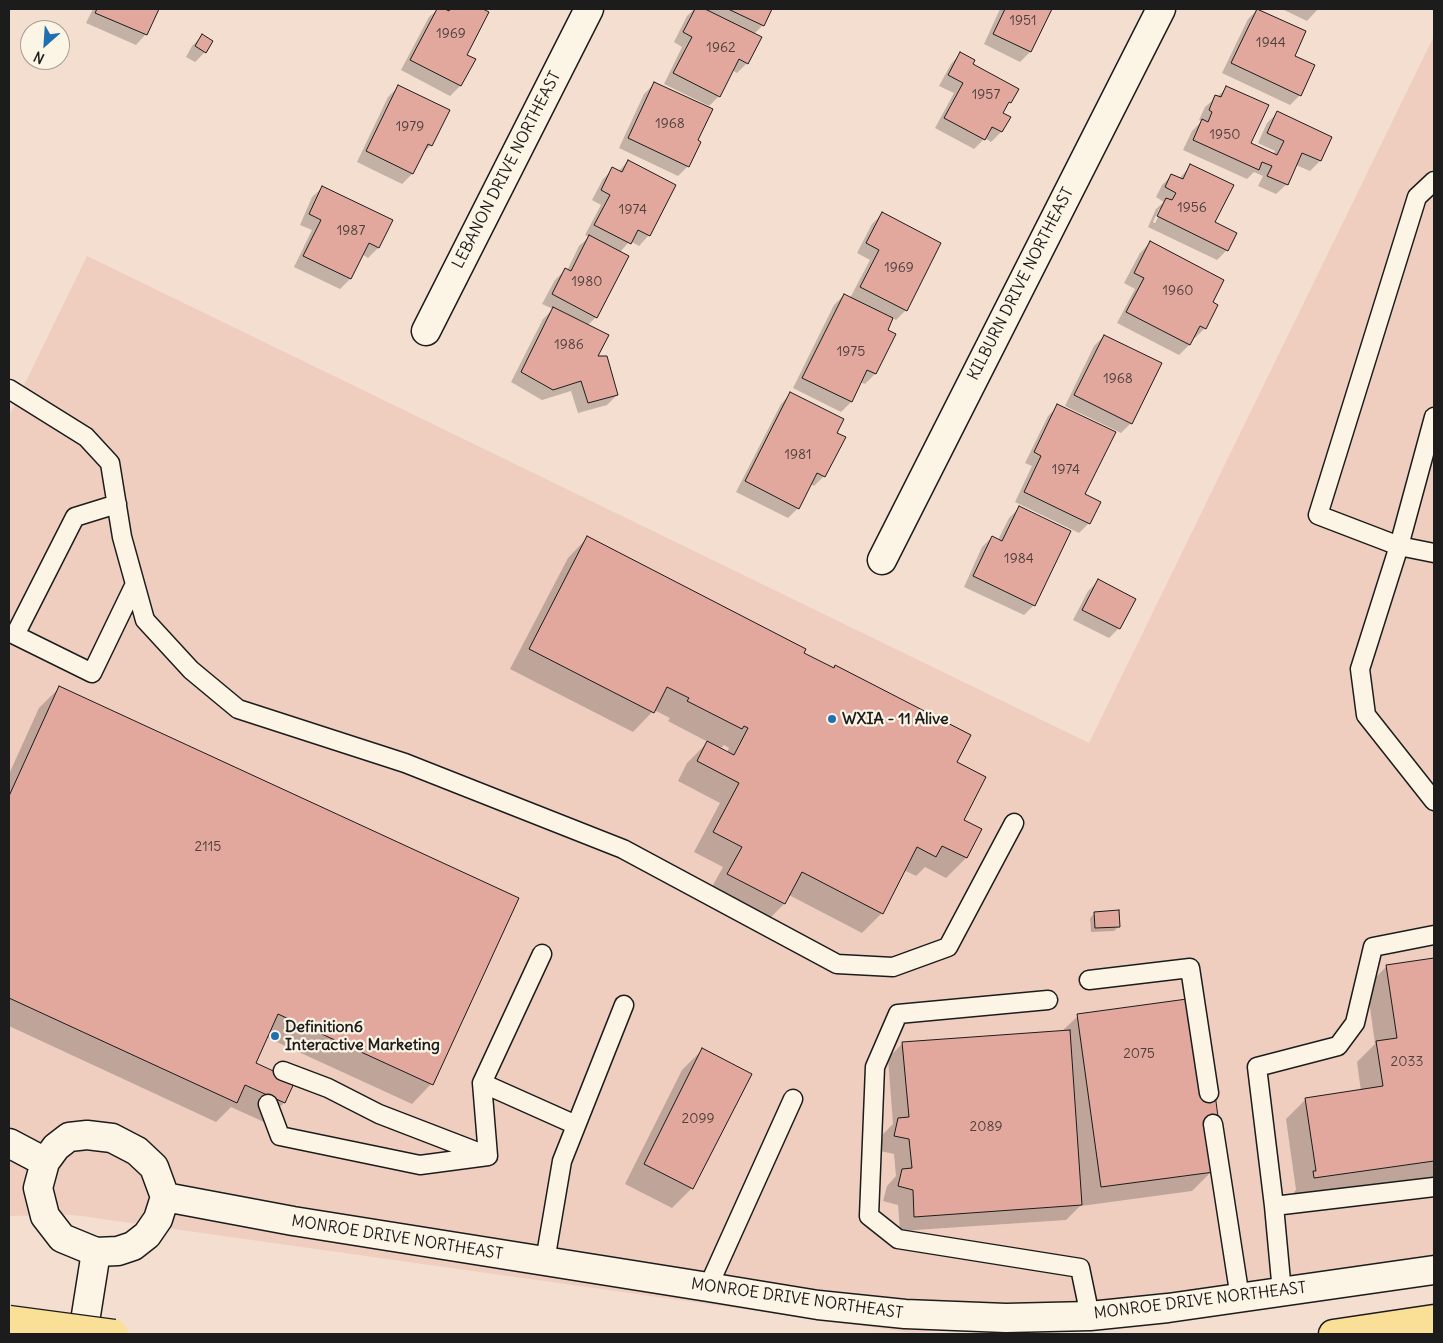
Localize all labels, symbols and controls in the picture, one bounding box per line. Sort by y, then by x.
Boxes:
house number: 1951 [1009,13,1037,29]
north arrow [20,20,70,70]
house number: 1969 [436,26,466,42]
house number: 1944 [1256,35,1286,51]
house number: 1962 [706,40,736,56]
text: N [31,47,47,68]
street label: LEBANON DRIVE NORTHEAST [449,68,565,272]
house number: 1957 [972,87,1000,103]
house number: 1968 [655,116,685,132]
house number: 1979 [396,119,424,135]
house number: 1950 [1210,127,1240,143]
street label: KILBURN DRIVE NORTHEAST [964,184,1078,384]
house number: 1956 [1177,200,1207,216]
house number: 1974 [619,202,647,218]
house number: 1987 [337,223,365,239]
house number: 1969 [884,260,914,276]
house number: 1980 [572,274,602,290]
house number: 1960 [1163,283,1193,299]
house number: 1986 [554,337,584,353]
house number: 1975 [837,344,865,360]
house number: 1968 [1103,371,1133,387]
house number: 1981 [784,447,812,463]
house number: 1974 [1052,462,1080,478]
house number: 1984 [1004,551,1034,567]
place label: WXIA - 11 Alive [842,709,949,729]
marker: WXIA - 11 Alive [826,713,838,725]
house number: 2115 [195,839,221,855]
place label: Definition6 Interactive Marketing [285,1017,440,1055]
marker: Definition6 Interactive Marketing [269,1030,281,1042]
house number: 2075 [1123,1046,1155,1062]
house number: 2033 [1391,1054,1423,1070]
house number: 2099 [682,1111,714,1127]
house number: 2089 [970,1119,1002,1135]
street label: MONROE DRIVE NORTHEAST [290,1212,504,1264]
street label: MONROE DRIVE NORTHEAST [690,1275,904,1323]
street label: MONROE DRIVE NORTHEAST [1093,1278,1307,1324]

